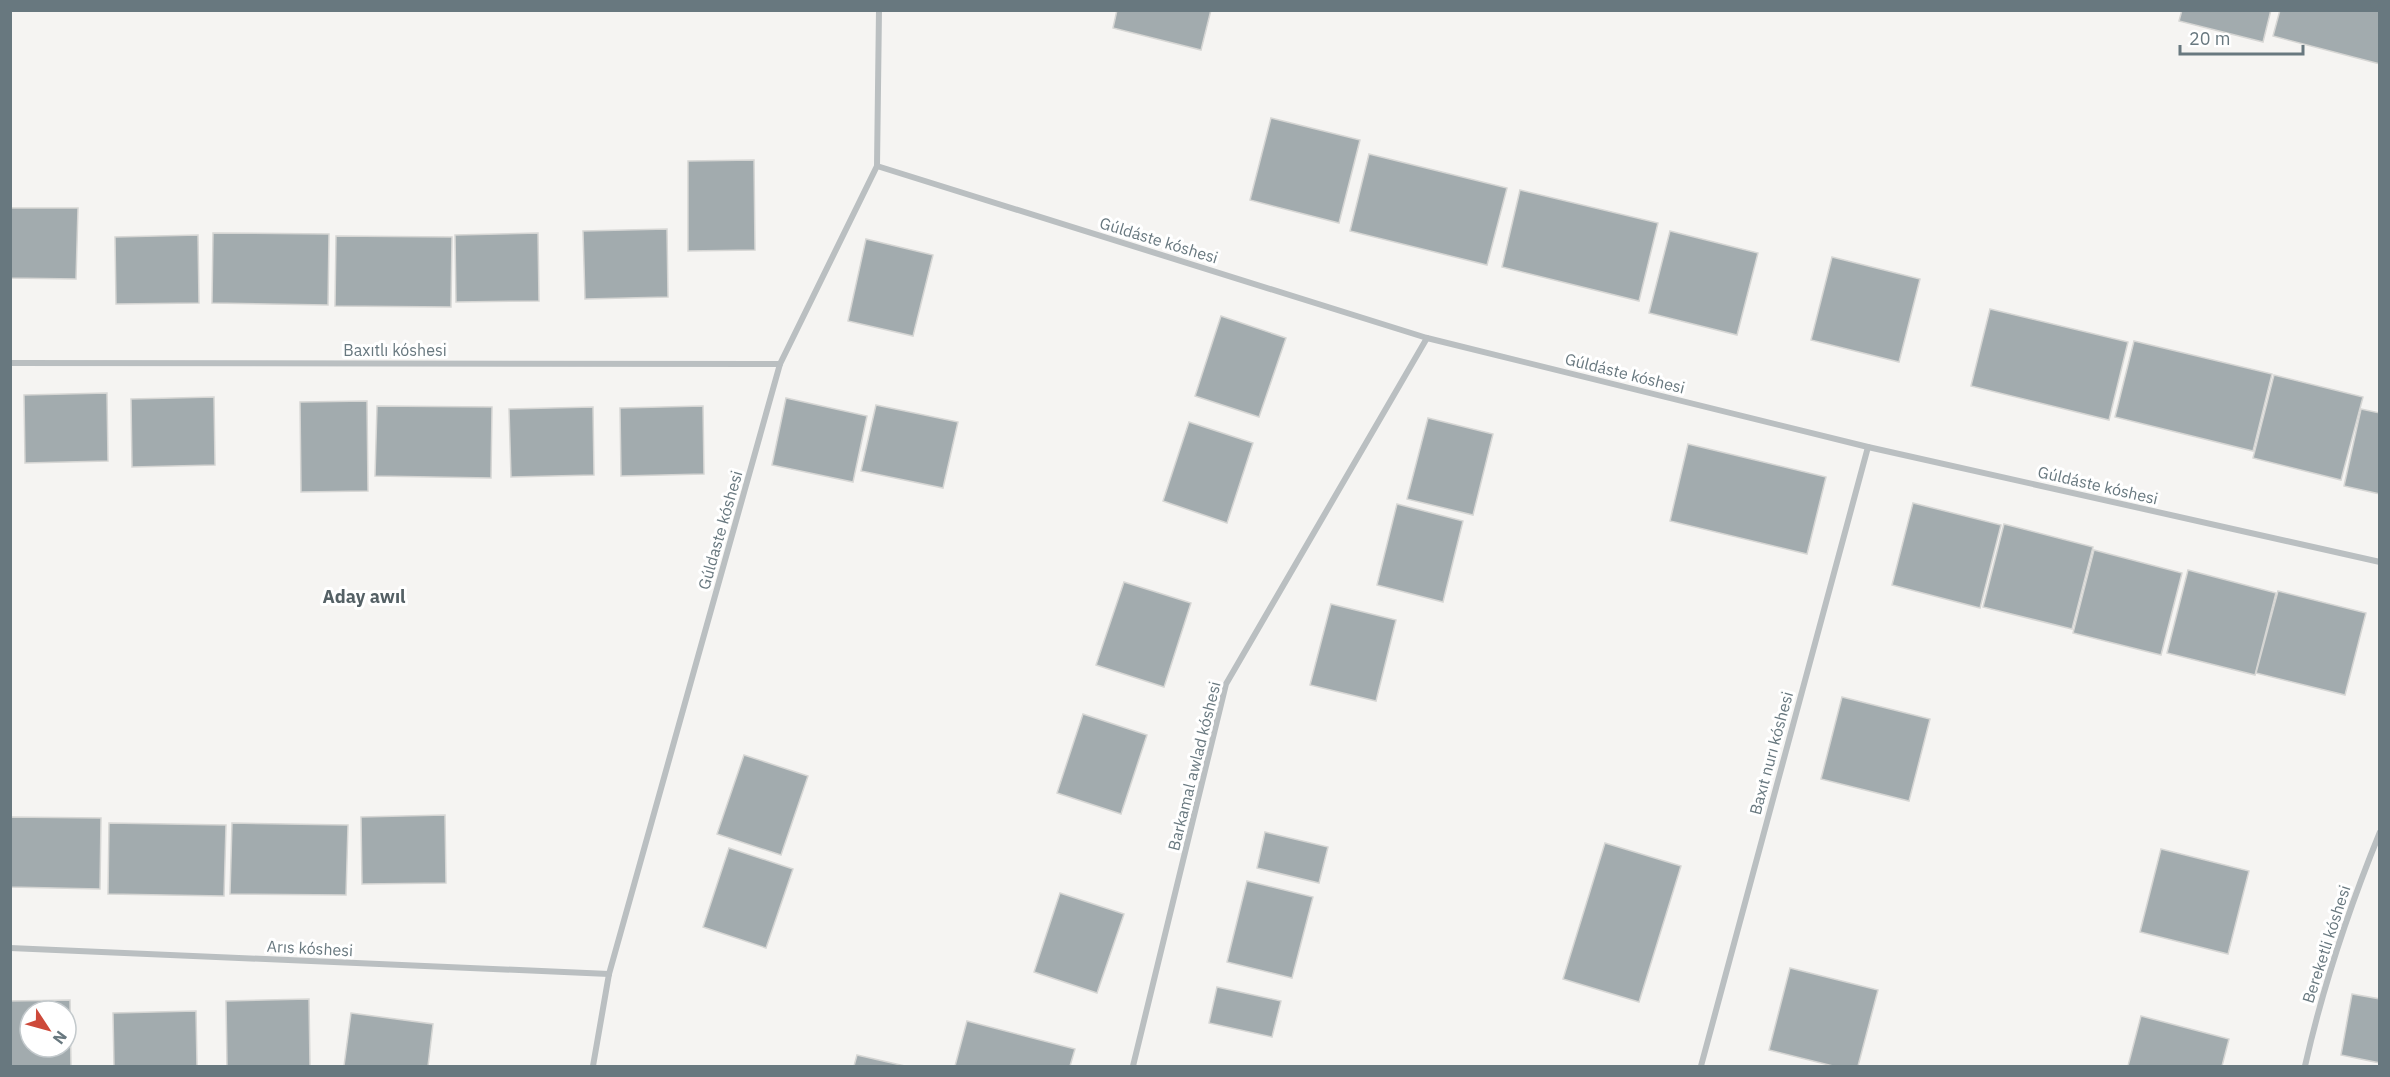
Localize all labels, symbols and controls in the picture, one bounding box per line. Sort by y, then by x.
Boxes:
scale bar [2180,18,2303,56]
text: 20 m [2189,27,2231,50]
street label: Gúldáste kóshesi [1097,212,1221,268]
street label: Baxıtlı kóshesi [343,340,447,360]
street label: Gúldáste kóshesi [1563,348,1687,398]
street label: Gúldáste kóshesi [2036,461,2160,509]
street label: Gúldaste kóshesi [693,468,747,592]
district label: Aday awıl [322,585,406,608]
street label: Barkamal awlad kóshesi [1163,679,1225,853]
street label: Baxıt nurı kóshesi [1745,689,1797,817]
street label: Bereketli kóshesi [2297,882,2355,1006]
street label: Arıs kóshesi [266,936,354,960]
north arrow [18,999,78,1059]
text: N [49,1027,72,1048]

